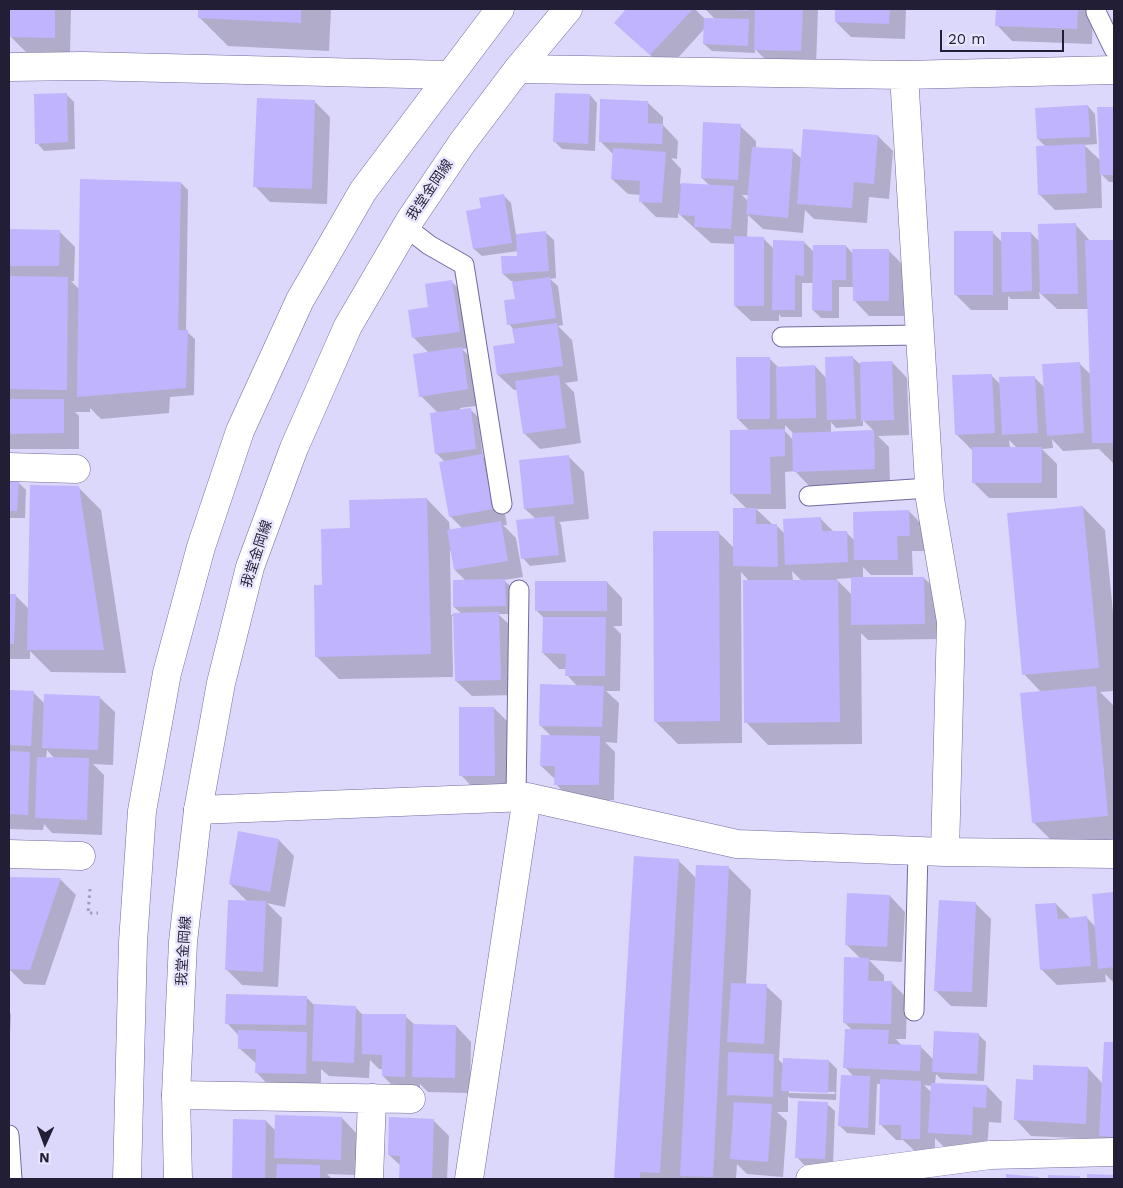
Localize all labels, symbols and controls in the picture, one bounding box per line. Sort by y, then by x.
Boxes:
scale bar [943,20,1067,52]
text: 20 m [948,30,986,48]
street label: 我堂金岡線 [403,156,457,224]
street label: 我堂金岡線 [238,518,276,590]
street label: 我堂金岡線 [173,915,195,987]
north arrow [20,1118,70,1168]
text: N [39,1150,50,1166]

